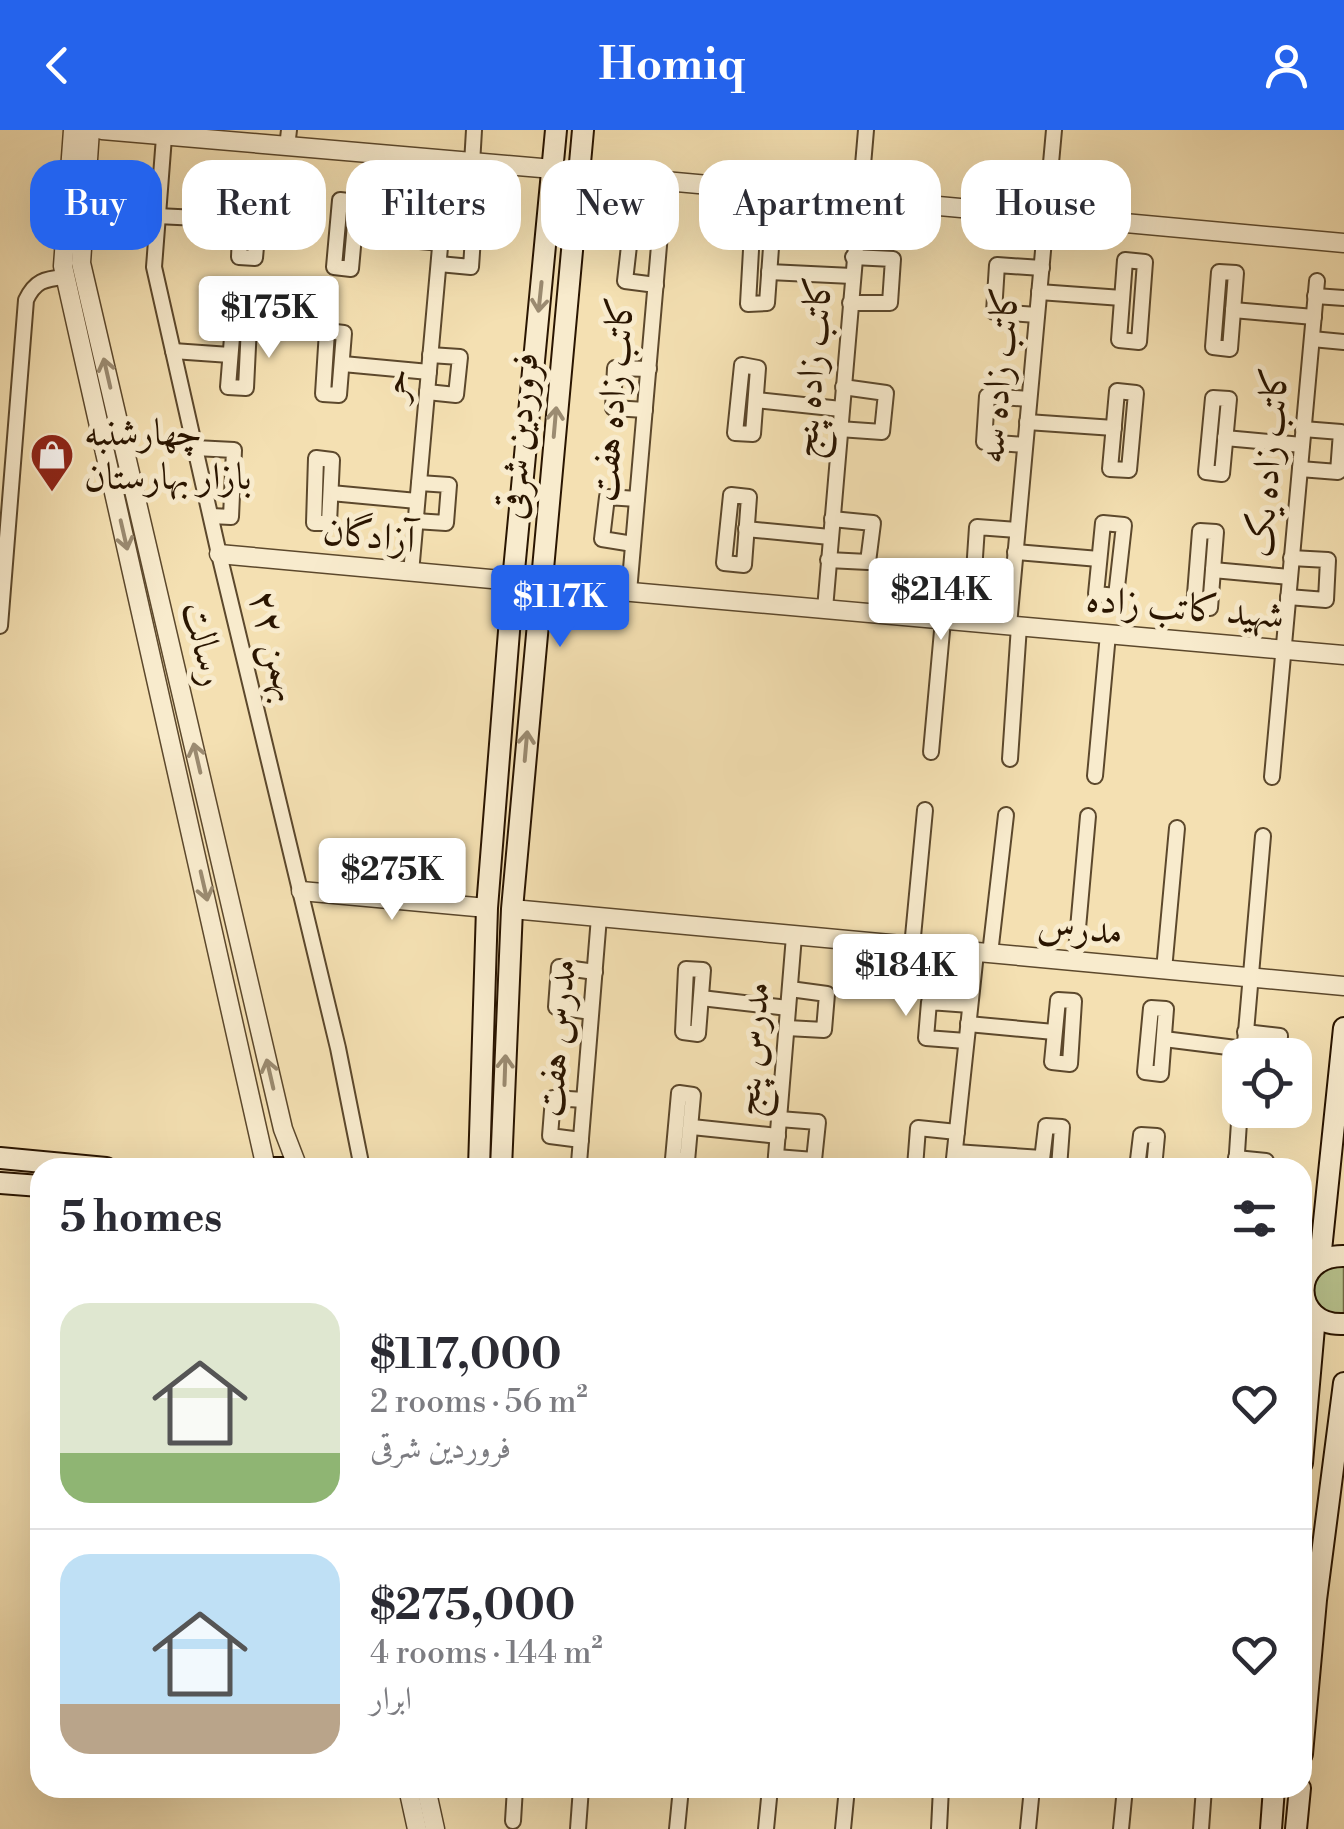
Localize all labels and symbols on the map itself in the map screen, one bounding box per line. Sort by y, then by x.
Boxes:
street label: کاتب زاده پنج [781,274,852,461]
pin: $175K [199,276,339,361]
one-way arrow [531,280,550,312]
street label: کاتب زاده سه [968,285,1030,465]
street label: کاتب زاده هفت [581,294,645,504]
street label: فروردین شرقی [488,350,550,522]
one-way arrow [97,358,115,390]
street label: کاتب زاده یک [1236,365,1300,559]
street label: حر [370,366,420,408]
one-way arrow [546,407,565,439]
place label: چهارشنبه بازار بهارستان [84,410,252,501]
shop icon: چهارشنبه بازار بهارستان [29,432,75,493]
street label: آزادگان [321,508,421,565]
one-way arrow [116,518,134,550]
pin: $214K [871,558,1011,643]
pin: $117K [490,565,630,650]
street label: شهید کاتب زاده [1084,576,1286,640]
street label: ۲۲ بهمن [238,585,312,707]
street label: رسالت [171,597,237,691]
one-way arrow [517,730,536,762]
one-way arrow [187,743,206,775]
pin: $275K [322,838,462,923]
one-way arrow [196,869,214,901]
street label: مدرس [1035,902,1125,956]
pin: $184K [836,934,976,1019]
street label: مدرس هفت [527,957,587,1119]
street label: مدرس پنج [723,980,790,1119]
one-way arrow [496,1055,515,1087]
one-way arrow [260,1059,278,1091]

